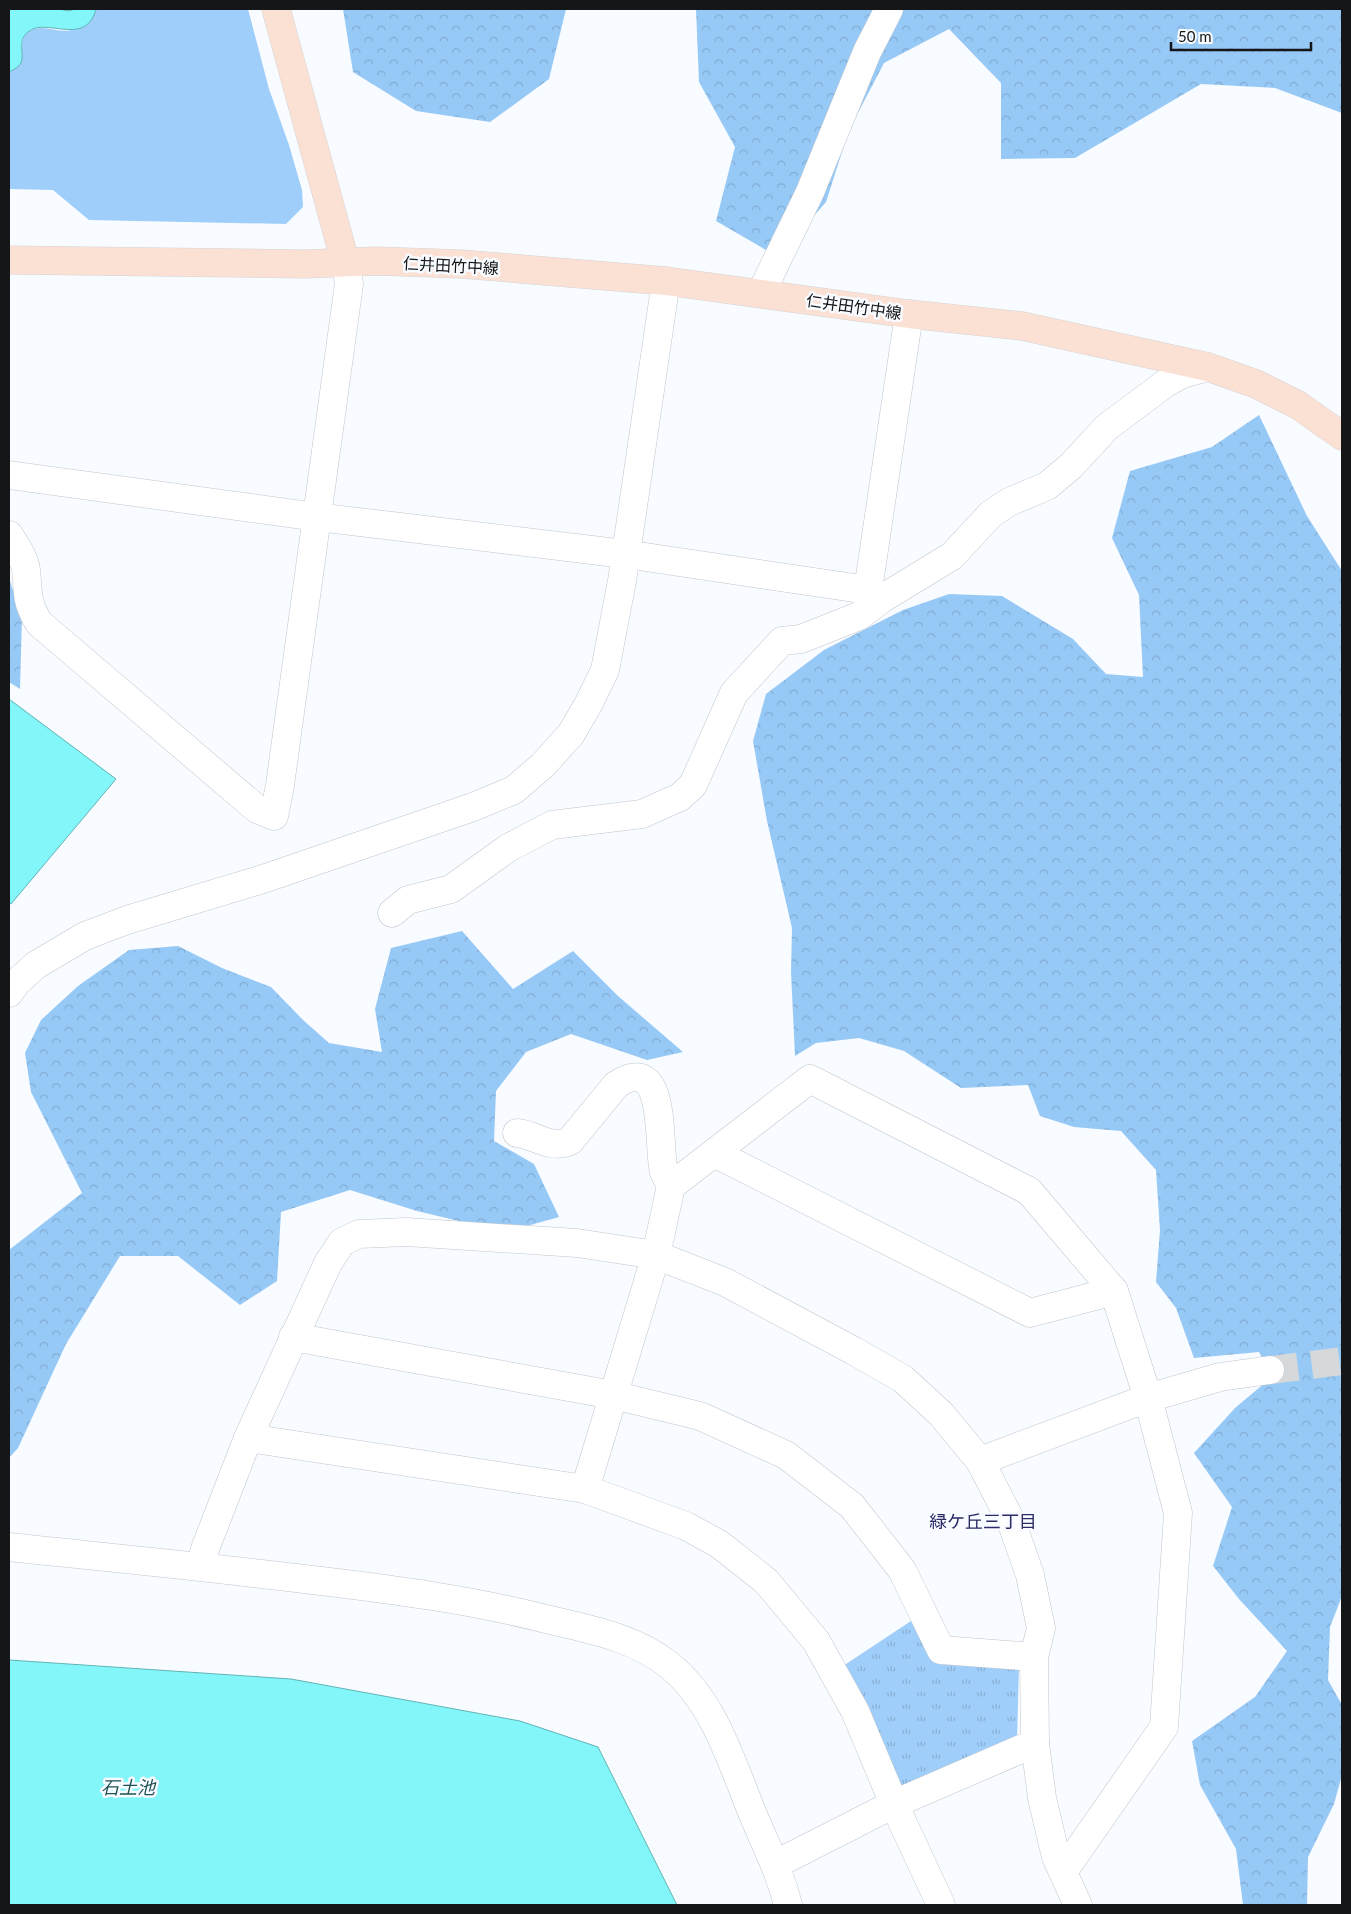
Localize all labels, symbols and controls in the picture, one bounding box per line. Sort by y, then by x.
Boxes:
scale bar [1171,20,1311,52]
text: 50 m [1178,27,1212,45]
street label: 仁井田竹中線 [403,253,499,277]
street label: 仁井田竹中線 [805,290,903,322]
district label: 緑ケ丘三丁目 [929,1510,1037,1532]
water label: 石土池 [101,1776,157,1798]

